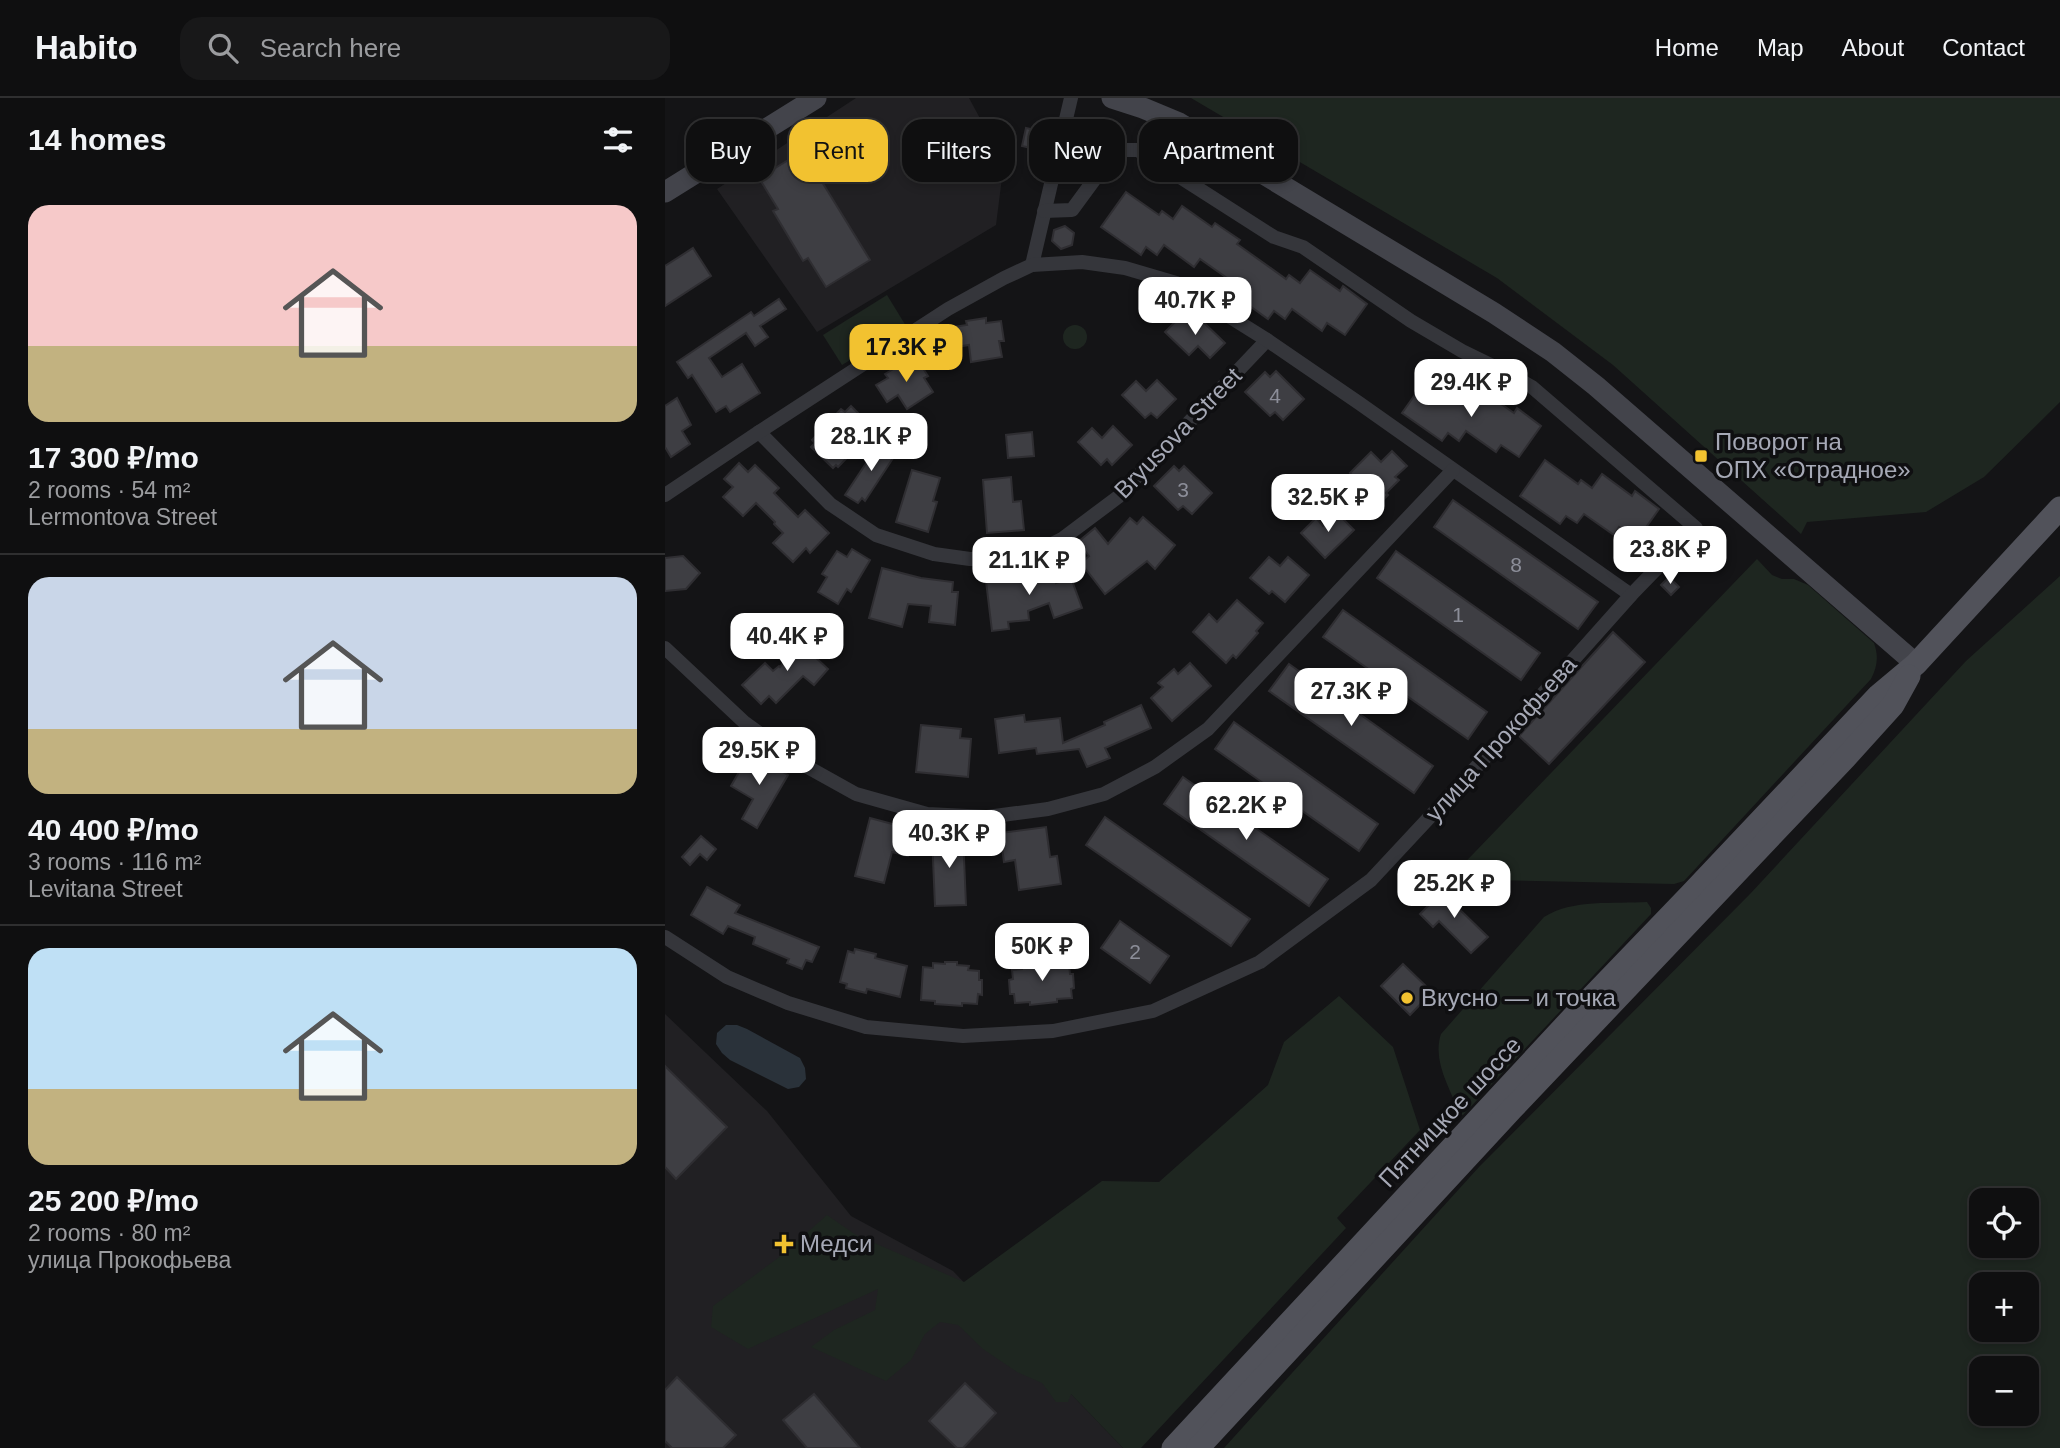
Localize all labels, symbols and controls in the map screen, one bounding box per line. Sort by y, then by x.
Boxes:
search box [180,17,670,80]
text: Habito [35,29,138,66]
icon: search [204,29,242,67]
text: Search here [260,33,401,63]
text: Home [1655,34,1719,61]
text: Map [1757,34,1804,61]
text: About [1842,34,1904,61]
text: Contact [1942,34,2025,61]
chip: Buy [686,119,775,182]
chip: Rent [789,119,888,182]
chip: Filters [902,119,1015,182]
chip: New [1029,119,1125,182]
chip: Apartment [1139,119,1298,182]
icon: filters [599,121,637,159]
text: 14 homes [28,123,166,156]
icon: home [270,250,396,376]
pin: 40.7K ₽ [1130,278,1260,337]
text: 40.7K ₽ [1154,287,1236,313]
pin: 17.3K ₽ [841,324,971,384]
text: 17.3K ₽ [865,334,947,360]
pin: 29.4K ₽ [1406,360,1536,419]
street label: Bryusova Street [1109,362,1247,503]
text: 29.4K ₽ [1430,369,1512,395]
house number: 4 [1269,384,1281,407]
pin: 28.1K ₽ [806,414,936,473]
text: 28.1K ₽ [830,423,912,449]
place label: Поворот на ОПХ «Отрадное» [1715,428,1911,483]
text: 17 300 ₽/mo [28,441,199,474]
marker: Поворот на ОПХ «Отрадное» [1693,448,1709,464]
pin: 32.5K ₽ [1263,474,1393,534]
text: 2 rooms · 54 m² [28,477,190,503]
house number: 3 [1177,478,1189,501]
text: 32.5K ₽ [1287,484,1369,510]
text: Lermontova Street [28,504,217,530]
pin: 23.8K ₽ [1605,526,1735,586]
text: 23.8K ₽ [1629,536,1711,562]
pin: 21.1K ₽ [964,538,1094,597]
text: 21.1K ₽ [988,547,1070,573]
house number: 8 [1510,553,1522,576]
house number: 1 [1452,603,1464,626]
pin: 40.4K ₽ [722,614,852,673]
icon: home [270,622,396,748]
text: 40.4K ₽ [746,623,828,649]
street label: улица Прокофьева [1420,650,1582,827]
pin: 27.3K ₽ [1286,668,1416,728]
text: 27.3K ₽ [1310,678,1392,704]
pin: 29.5K ₽ [694,728,824,787]
text: 29.5K ₽ [718,737,800,763]
pin: 62.2K ₽ [1181,782,1311,842]
text: 62.2K ₽ [1205,792,1287,818]
pin: 40.3K ₽ [884,810,1014,870]
text: 40 400 ₽/mo [28,813,199,846]
text: 40.3K ₽ [908,820,990,846]
text: 3 rooms · 116 m² [28,849,201,875]
pin: 25.2K ₽ [1389,860,1519,920]
text: 25.2K ₽ [1413,870,1495,896]
text: Levitana Street [28,876,183,902]
pin: 50K ₽ [993,924,1091,983]
text: 50K ₽ [1011,933,1073,959]
house number: 2 [1129,940,1141,963]
place label: Вкусно — и точка [1421,984,1617,1011]
marker: Вкусно — и точка [1399,990,1415,1006]
icon: home [270,993,396,1119]
street label: Пятницкое шоссе [1373,1031,1526,1192]
text: 25 200 ₽/mo [28,1184,199,1217]
map controls [1969,1188,2039,1426]
button: locate [1969,1188,2039,1258]
text: 2 rooms · 80 m² [28,1220,190,1246]
place label: Медси [800,1230,873,1257]
marker: Медси [774,1234,794,1254]
text: улица Прокофьева [28,1247,231,1273]
button: + [1969,1272,2039,1342]
button: − [1969,1356,2039,1426]

